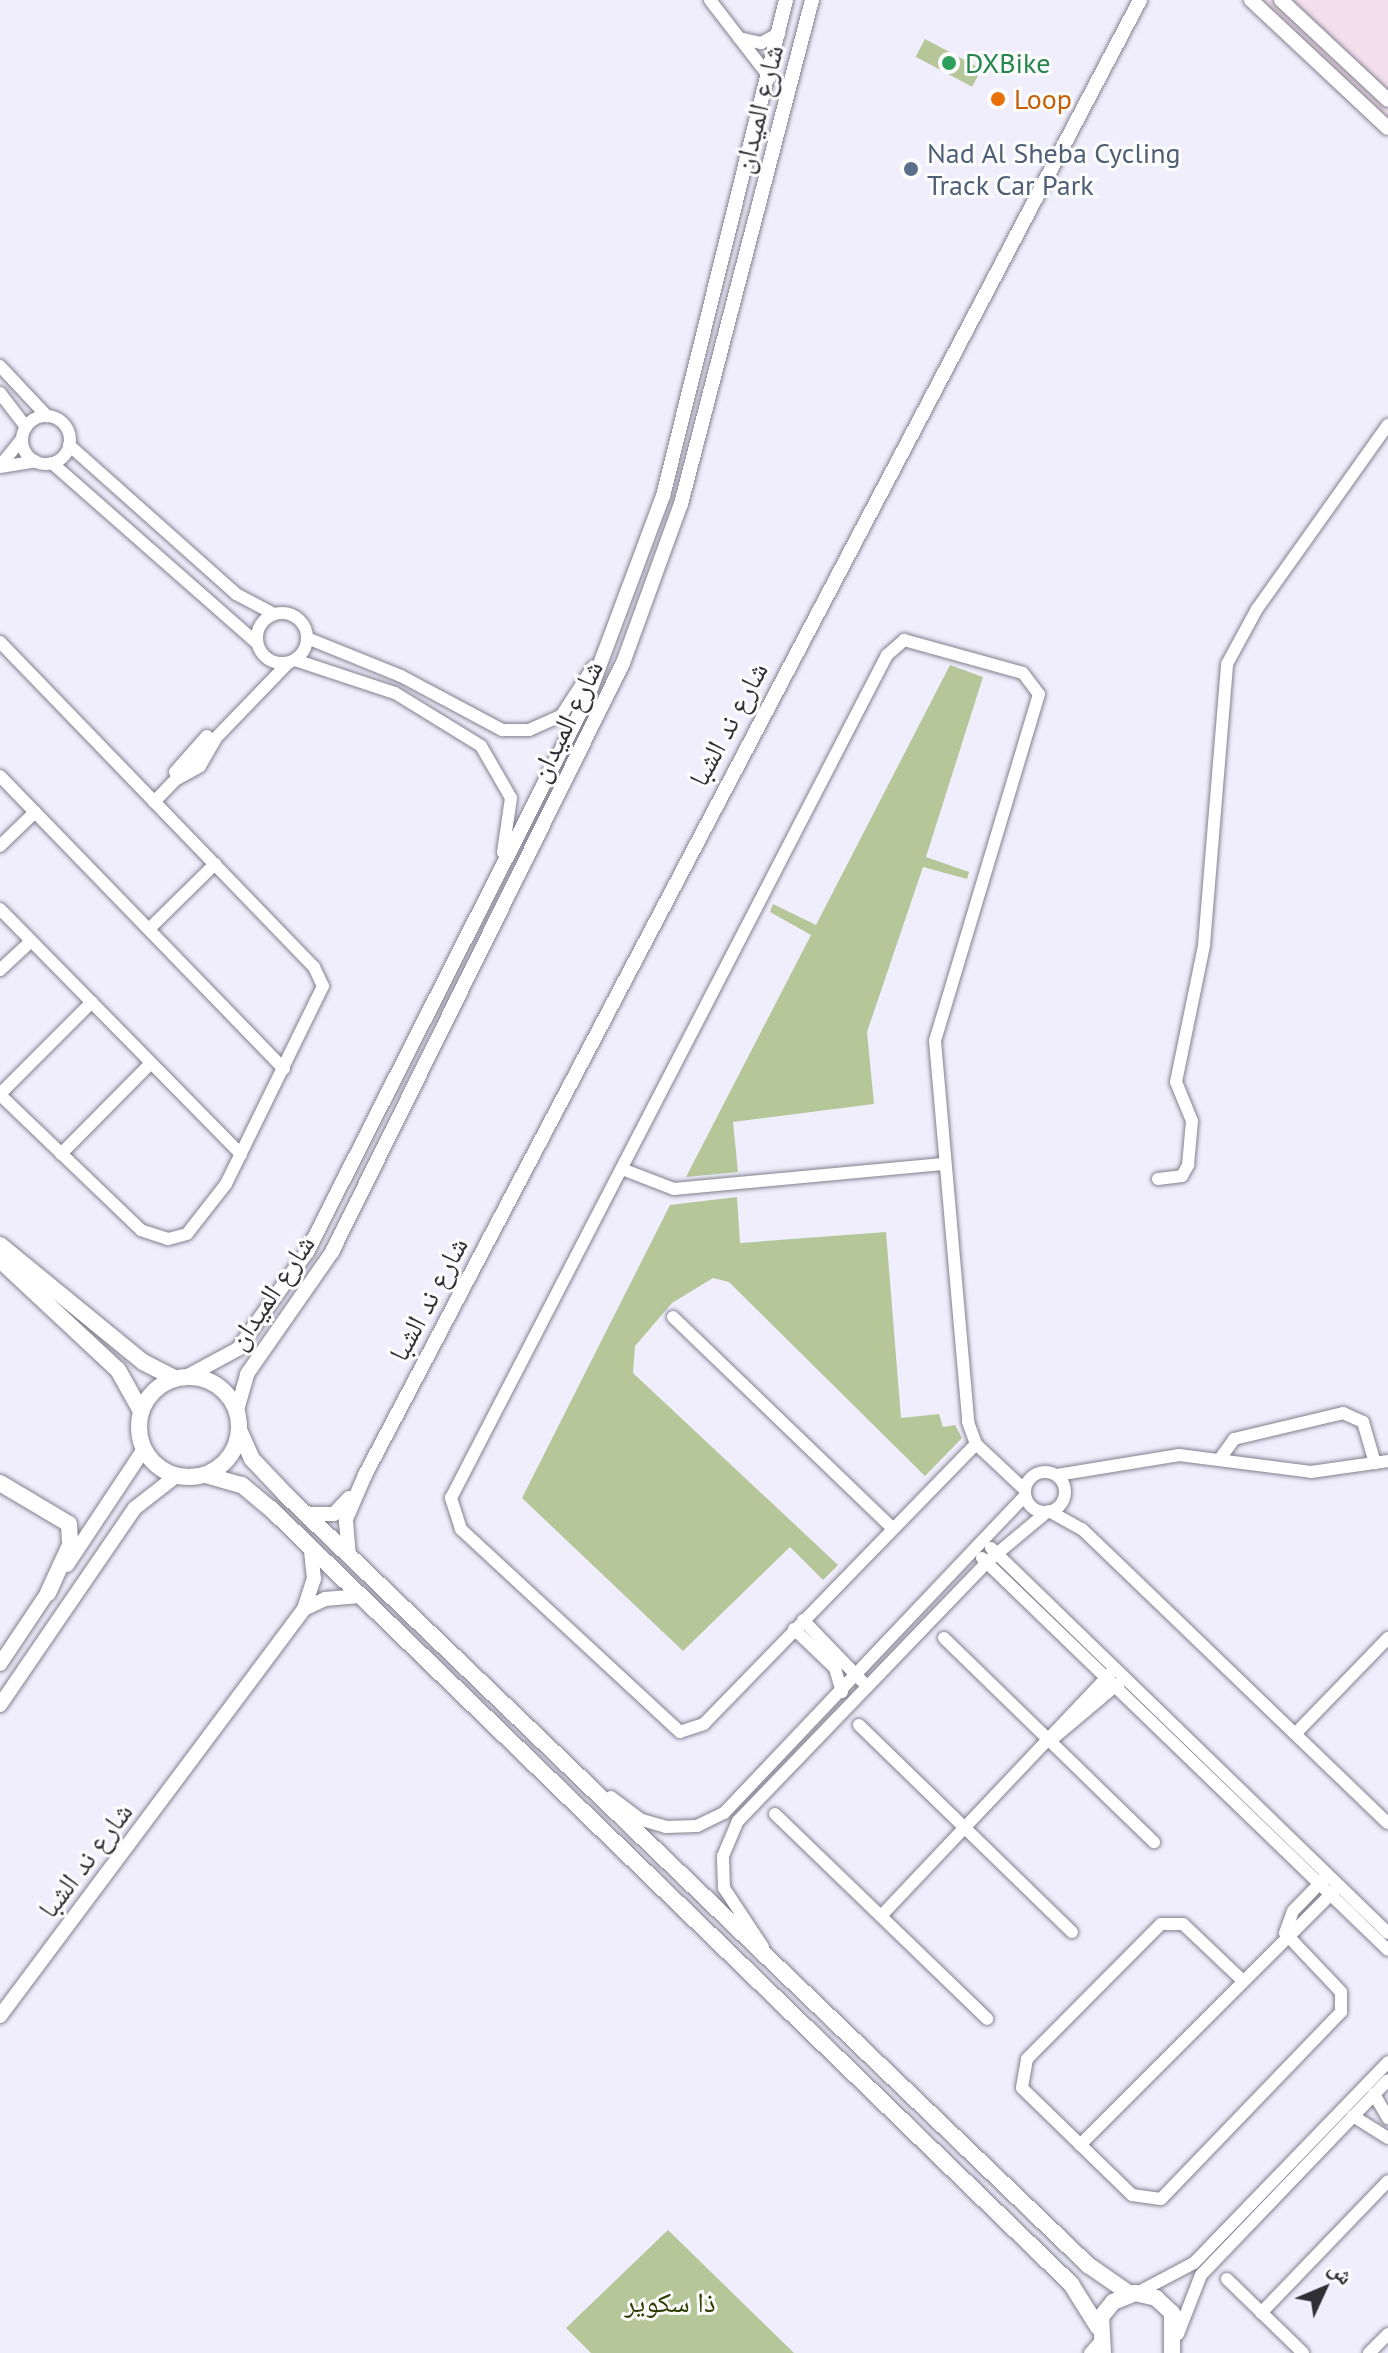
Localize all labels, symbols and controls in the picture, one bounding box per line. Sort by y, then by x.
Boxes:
street label: شارع الميدان [726,41,790,177]
place label: DXBike [965,46,1050,80]
marker: DXBike [940,54,958,72]
place label: Loop [1014,82,1072,116]
marker: Loop [989,90,1007,108]
place label: Nad Al Sheba Cycling Track Car Park [927,136,1181,202]
marker: Nad Al Sheba Cycling Track Car Park [902,160,920,178]
street label: شارع الميدان [522,655,610,787]
street label: شارع ند الشبا [681,656,775,792]
street label: شارع الميدان [220,1228,322,1356]
street label: شارع ند الشبا [381,1231,475,1367]
street label: شارع ند الشبا [31,1796,139,1924]
north arrow [1284,2249,1364,2329]
text: ش [1323,2254,1359,2290]
park label: ذا سكوير [624,2285,716,2319]

